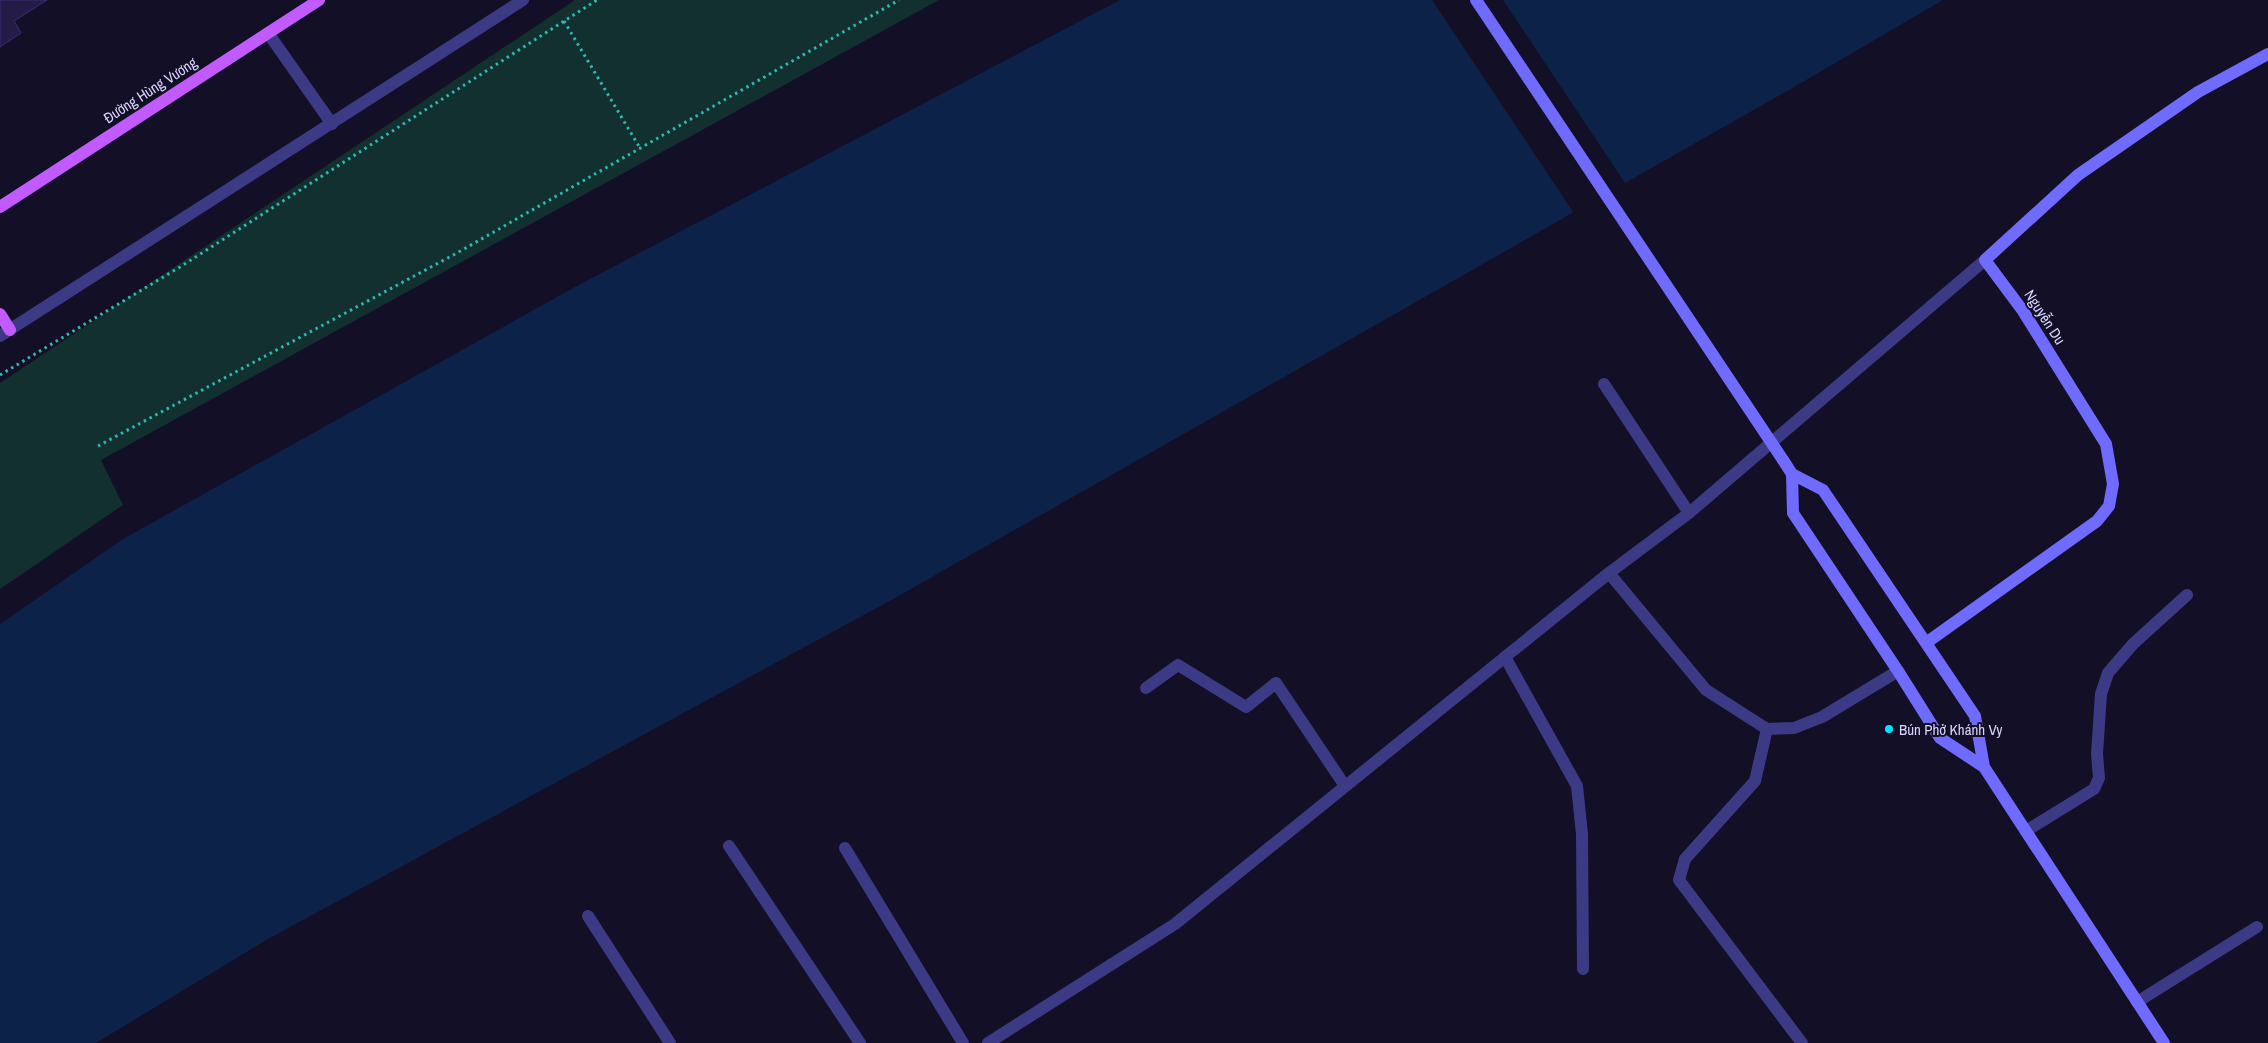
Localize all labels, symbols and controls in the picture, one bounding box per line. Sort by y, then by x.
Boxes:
street label: Đường Hùng Vương [99,52,201,128]
street label: Nguyễn Du [2019,285,2071,349]
place label: Bún Phở Khánh Vy [1899,719,2003,740]
marker: Bún Phở Khánh Vy [1883,723,1895,735]

